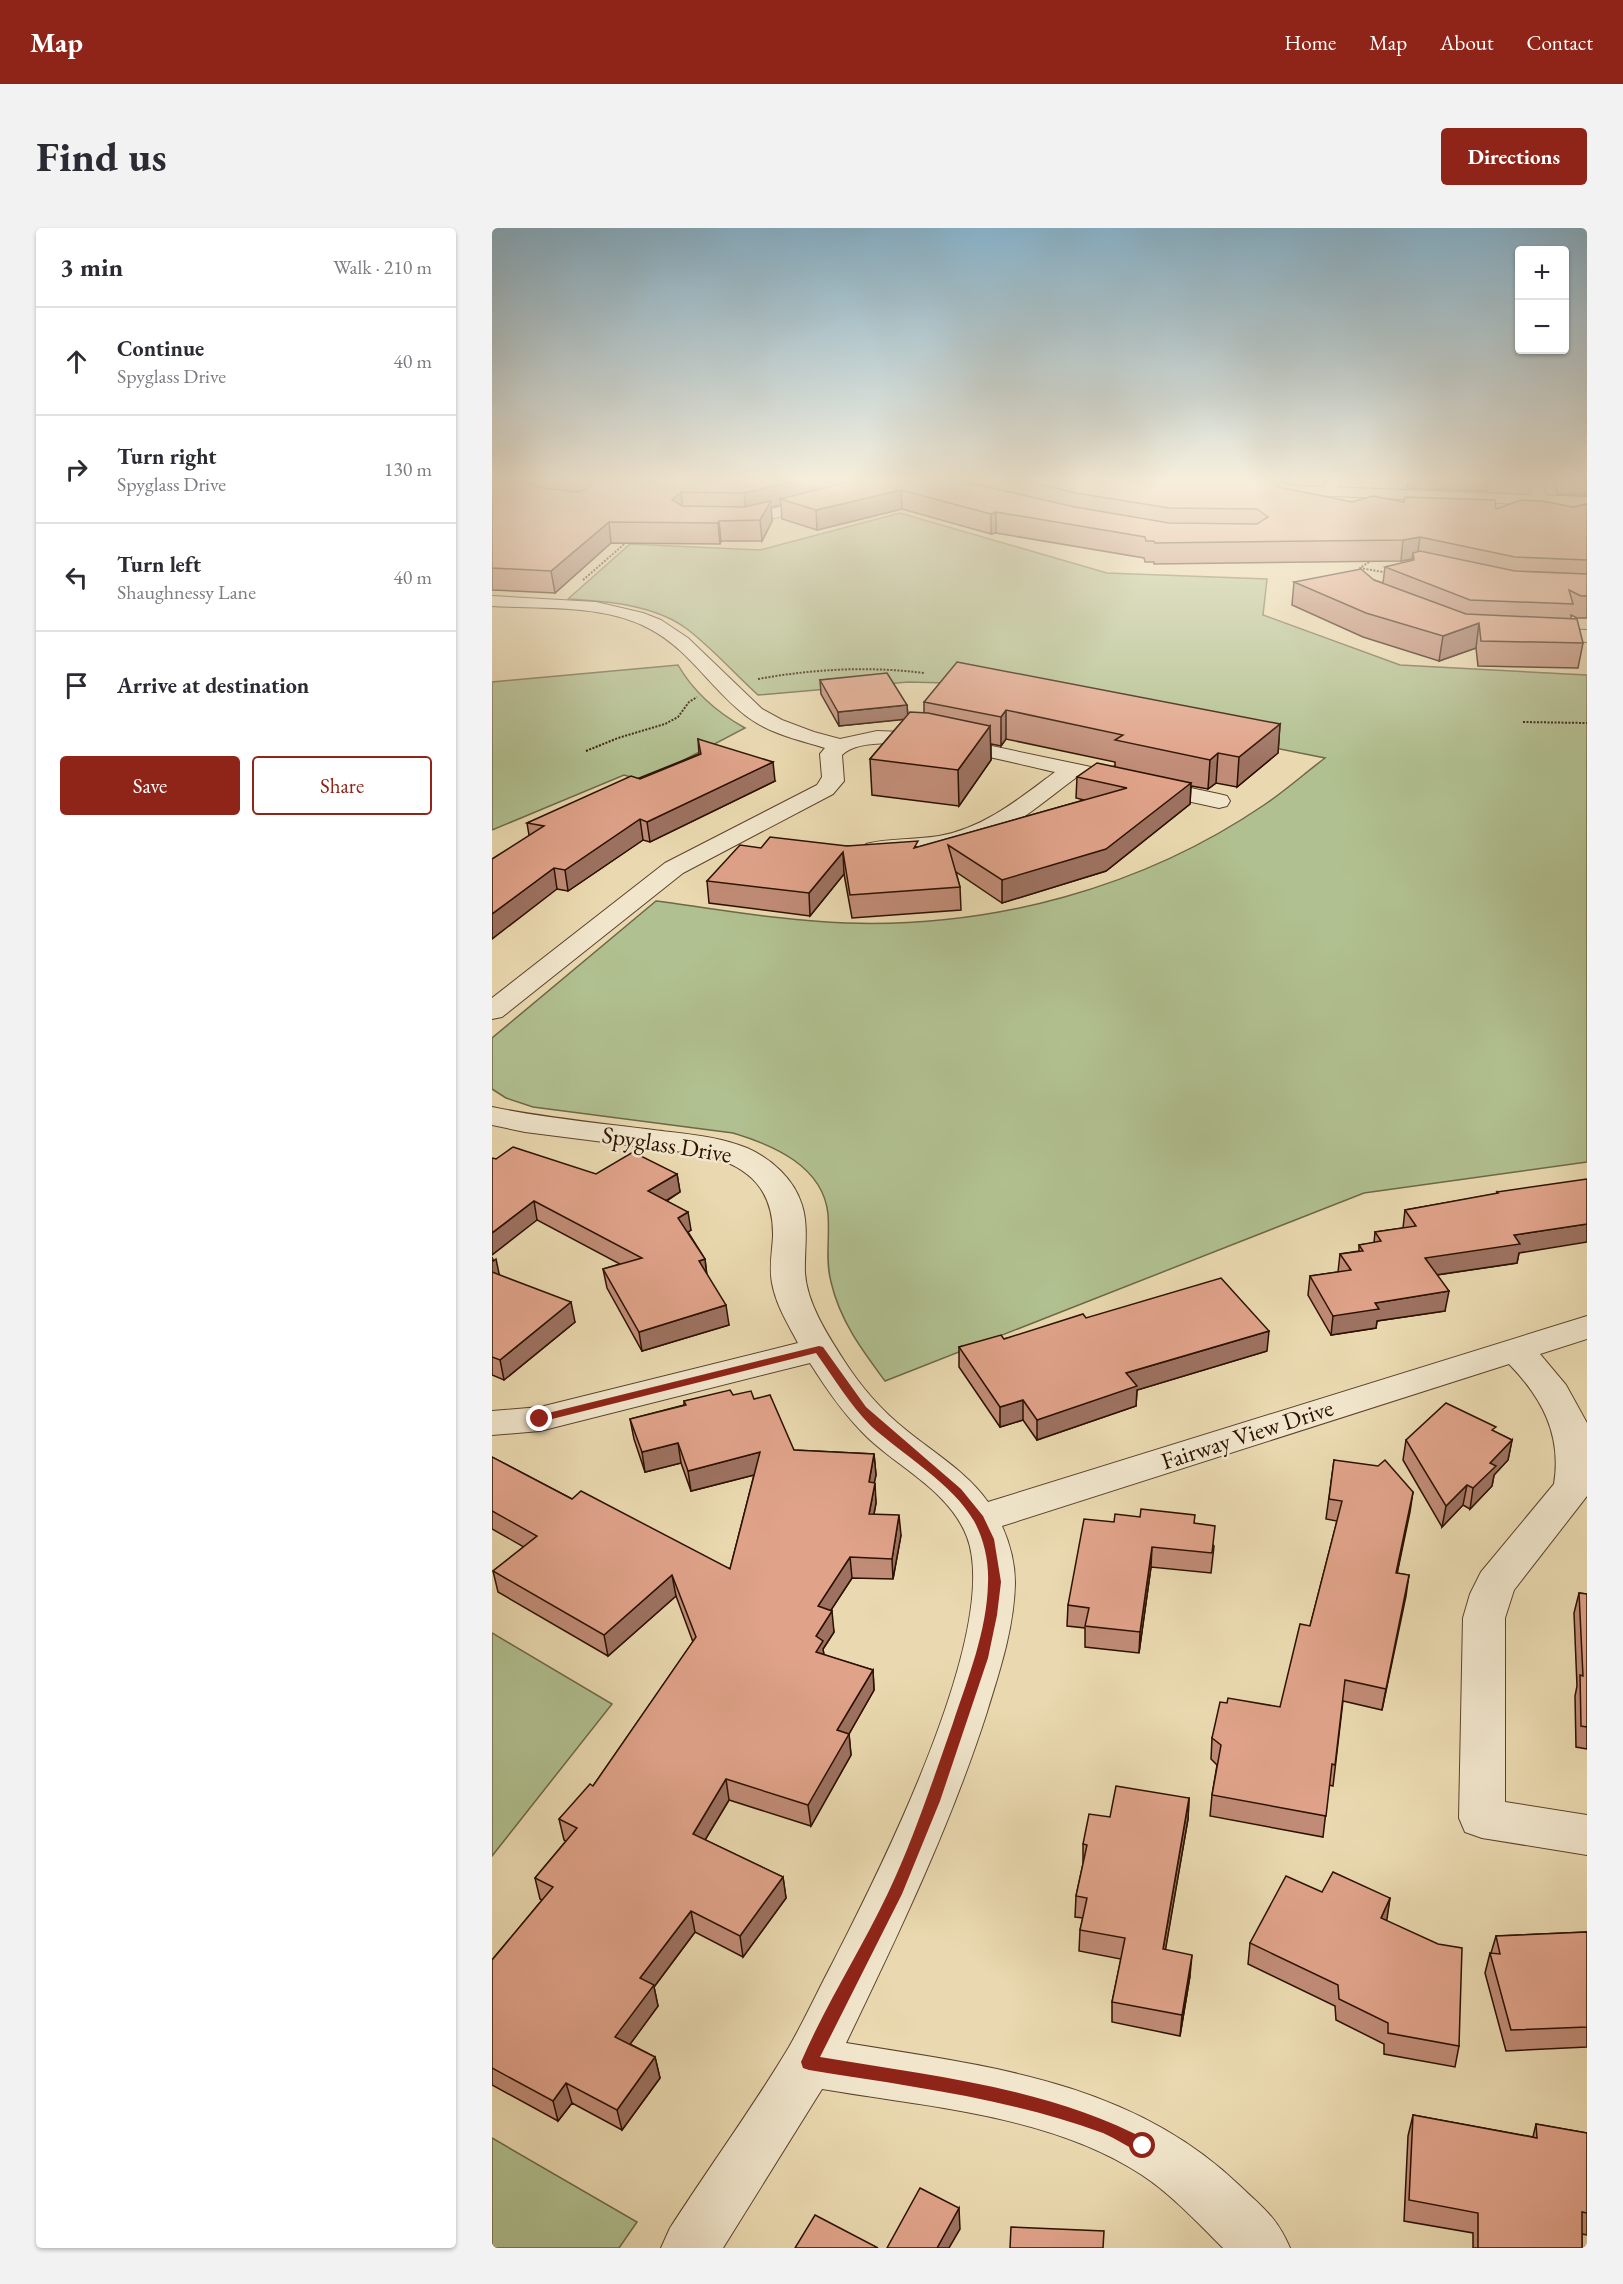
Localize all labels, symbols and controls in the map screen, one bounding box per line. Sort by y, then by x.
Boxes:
text: Map [30,24,83,60]
text: Home [1284,29,1336,56]
text: Map [1369,29,1407,56]
text: About [1440,29,1493,56]
text: Contact [1526,29,1593,56]
button: Directions [1441,128,1587,185]
text: Find us [36,129,167,184]
map controls [1515,246,1569,354]
button: + [1515,246,1569,300]
text: 3 min [60,250,123,284]
text: Walk · 210 m [333,254,432,280]
button: − [1515,300,1569,354]
text: Continue [117,334,204,363]
icon: ahead [60,345,93,378]
text: 40 m [393,348,432,374]
text: Spyglass Drive [117,363,226,389]
text: Turn right [117,442,216,471]
icon: right [60,453,93,486]
text: 130 m [384,456,432,482]
text: Spyglass Drive [117,471,226,497]
text: Turn left [117,550,201,579]
icon: left [60,561,93,594]
text: 40 m [393,564,432,590]
text: Shaughnessy Lane [117,579,256,605]
icon: arrive [60,669,93,702]
text: Arrive at destination [117,671,309,700]
button: Save [60,756,240,815]
button: Share [252,756,432,815]
street label: Spyglass Drive [600,1118,734,1170]
street label: Fairway View Drive [1157,1392,1337,1476]
route end [526,1405,552,1431]
route start [1129,2132,1155,2158]

